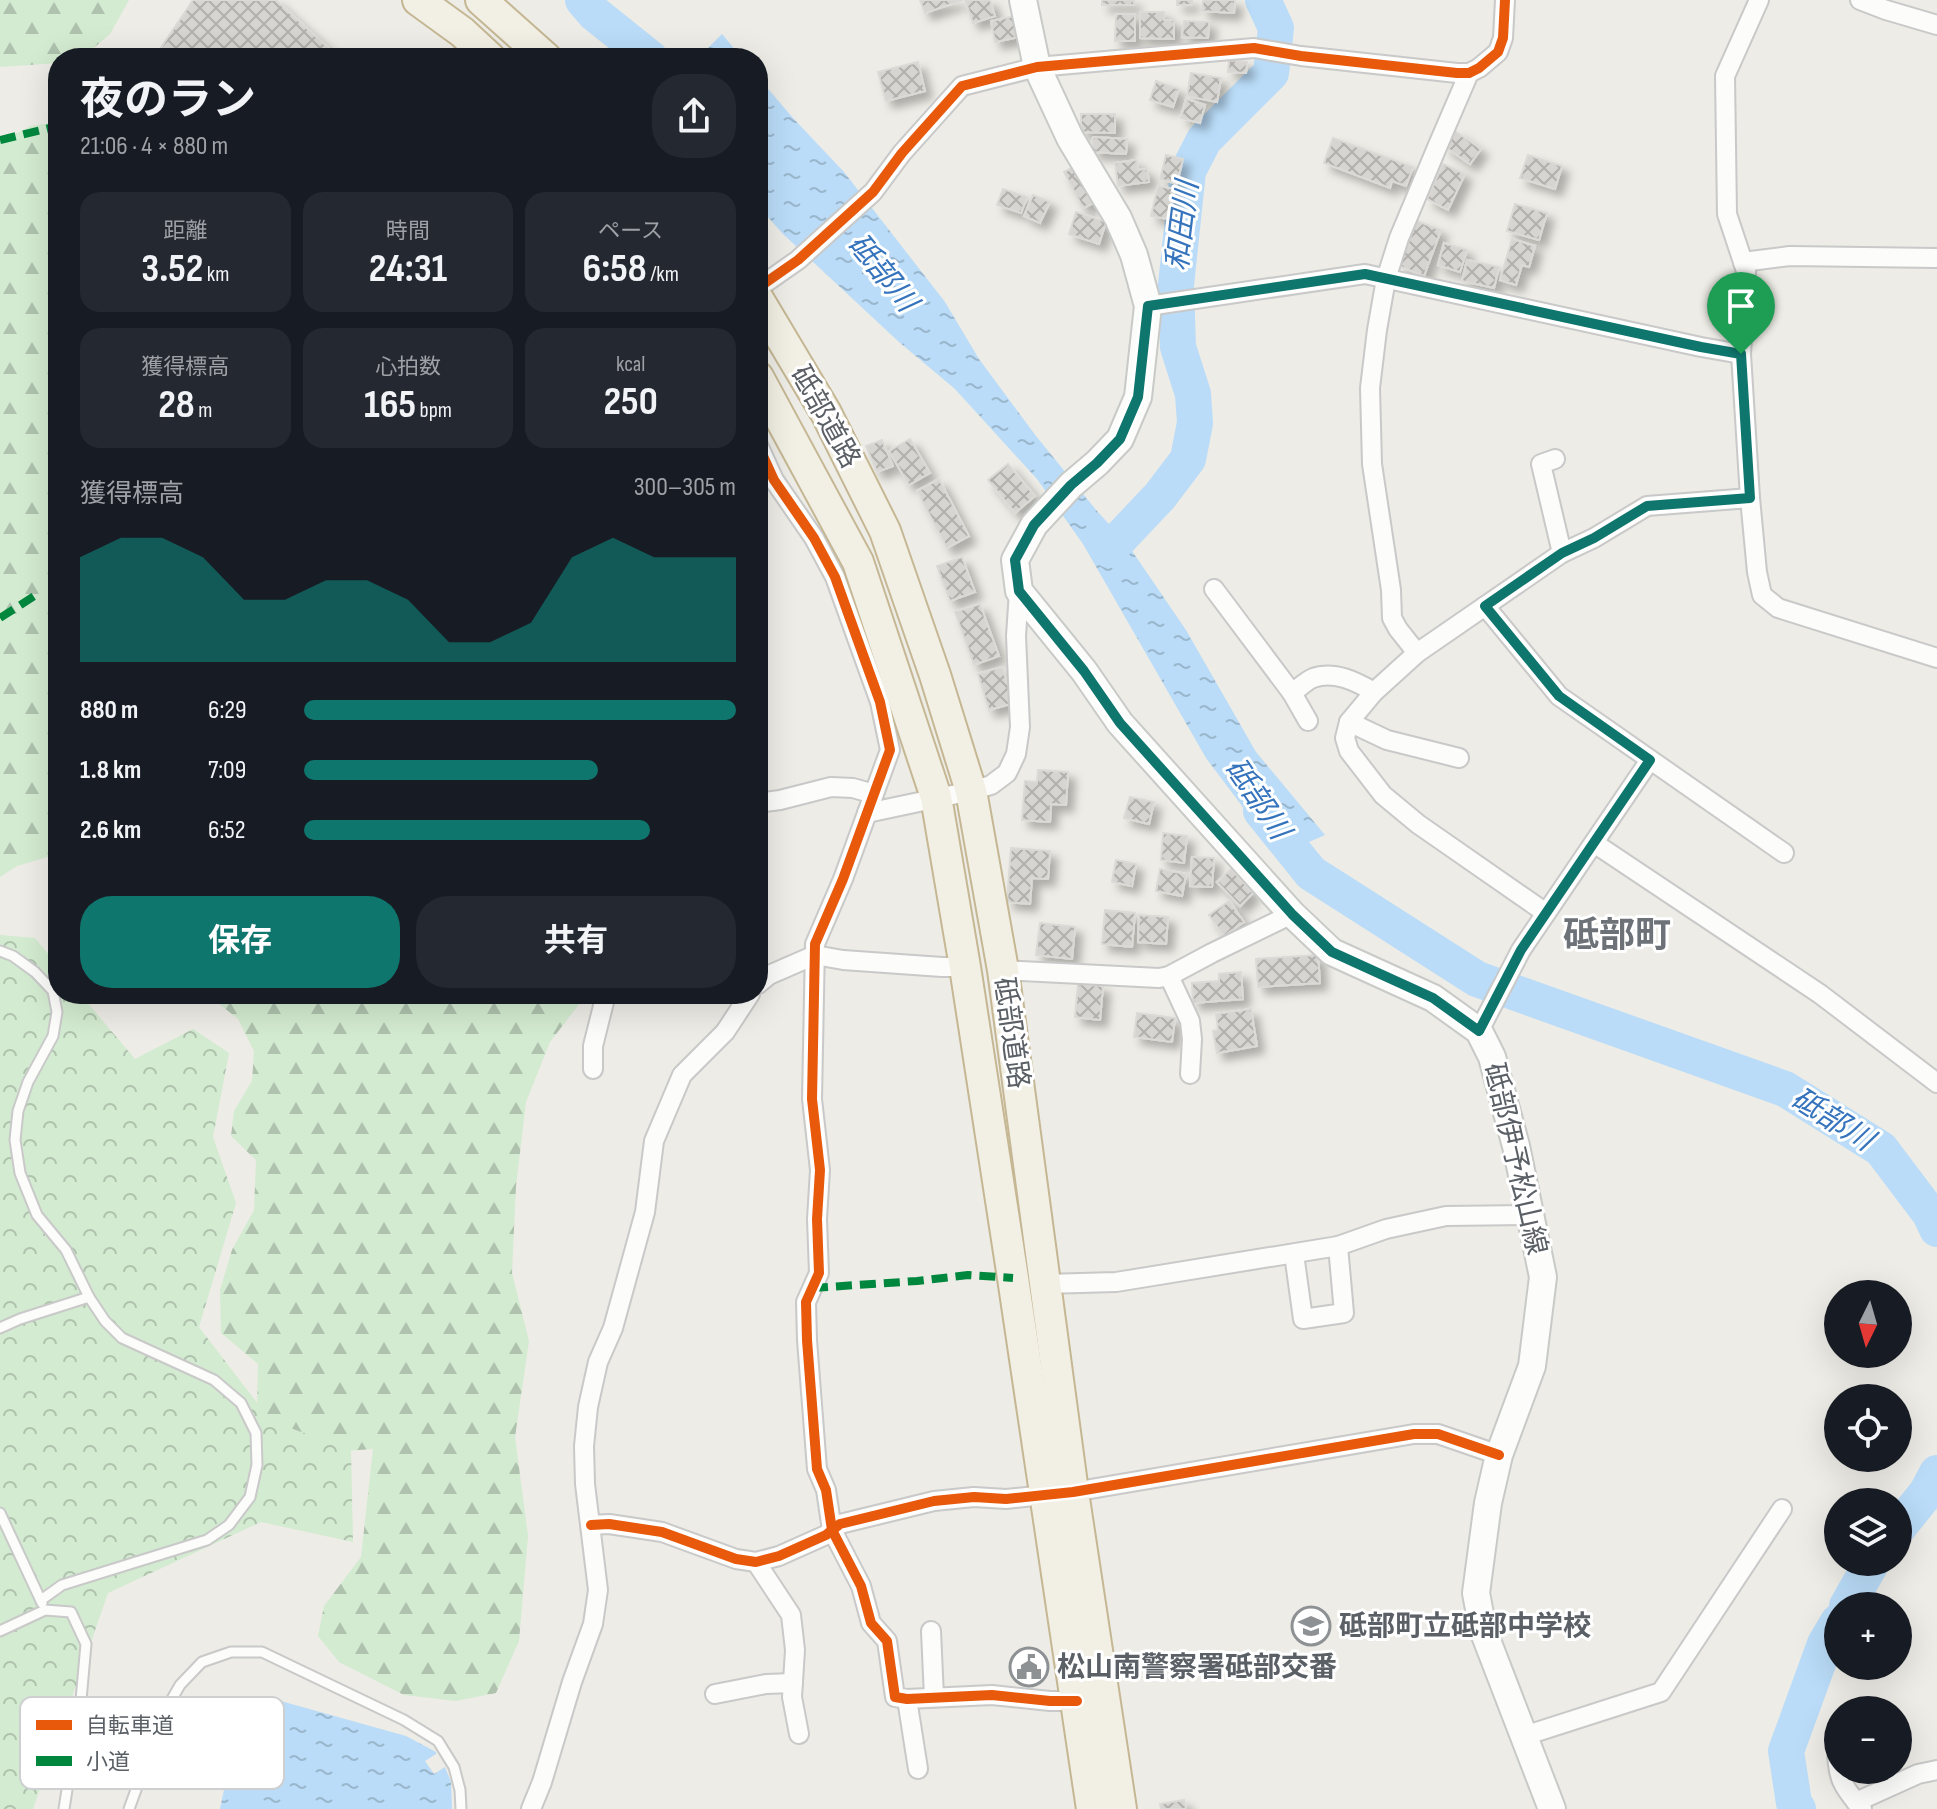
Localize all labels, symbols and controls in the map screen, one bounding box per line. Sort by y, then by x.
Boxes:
text: 夜のラン [80,74,256,127]
button: share [652,74,736,158]
text: 21:06 · 4 × 880 m [80,131,228,162]
water label: 和田川 [1160,176,1207,273]
text: 距離 [163,218,207,245]
text: 時間 [386,218,430,245]
text: ペース [598,218,663,245]
water label: 砥部川 [840,227,926,322]
text: 3.52 [141,245,203,293]
text: 24:31 [369,245,447,293]
text: 6:58 [582,245,647,293]
text: km [203,261,229,288]
text: /km [647,261,679,288]
pin [1707,272,1775,354]
icon: arrive [1719,284,1763,328]
text: kcal [616,351,645,378]
text: 獲得標高 [141,354,229,381]
text: 心拍数 [375,354,441,381]
street label: 砥部道路 [783,360,867,474]
text: 250 [604,378,658,426]
text: 28 [158,381,195,429]
text: 165 [364,381,416,429]
text: m [195,397,212,424]
text: bpm [416,397,452,424]
text: 300–305 m [634,472,736,503]
text: 獲得標高 [80,479,184,510]
text: 880 m [80,695,138,726]
text: 6:29 [208,695,247,726]
water label: 砥部川 [1217,752,1299,849]
text: 1.8 km [80,755,141,786]
text: 7:09 [208,755,246,786]
text: 2.6 km [80,815,141,846]
text: 6:52 [208,815,245,846]
button: 保存 [80,896,400,988]
button: 共有 [416,896,736,988]
district label: 砥部町 [1563,915,1671,958]
street label: 砥部道路 [987,975,1035,1091]
street label: 砥部伊予松山線 [1477,1060,1553,1258]
water label: 砥部川 [1784,1081,1882,1161]
north arrow [1824,1280,1912,1368]
map controls [1824,1280,1912,1784]
button: locate [1824,1384,1912,1472]
button: layers [1824,1488,1912,1576]
button: + [1824,1592,1912,1680]
school or university icon: 砥部町立砥部中学校 [1290,1605,1332,1647]
place label: 砥部町立砥部中学校 [1339,1610,1591,1643]
public building icon: 松山南警察署砥部交番 [1008,1646,1050,1688]
place label: 松山南警察署砥部交番 [1057,1651,1337,1684]
button: − [1824,1696,1912,1784]
legend [20,1697,284,1789]
text: 自転車道 [86,1713,174,1740]
text: 小道 [86,1749,130,1776]

